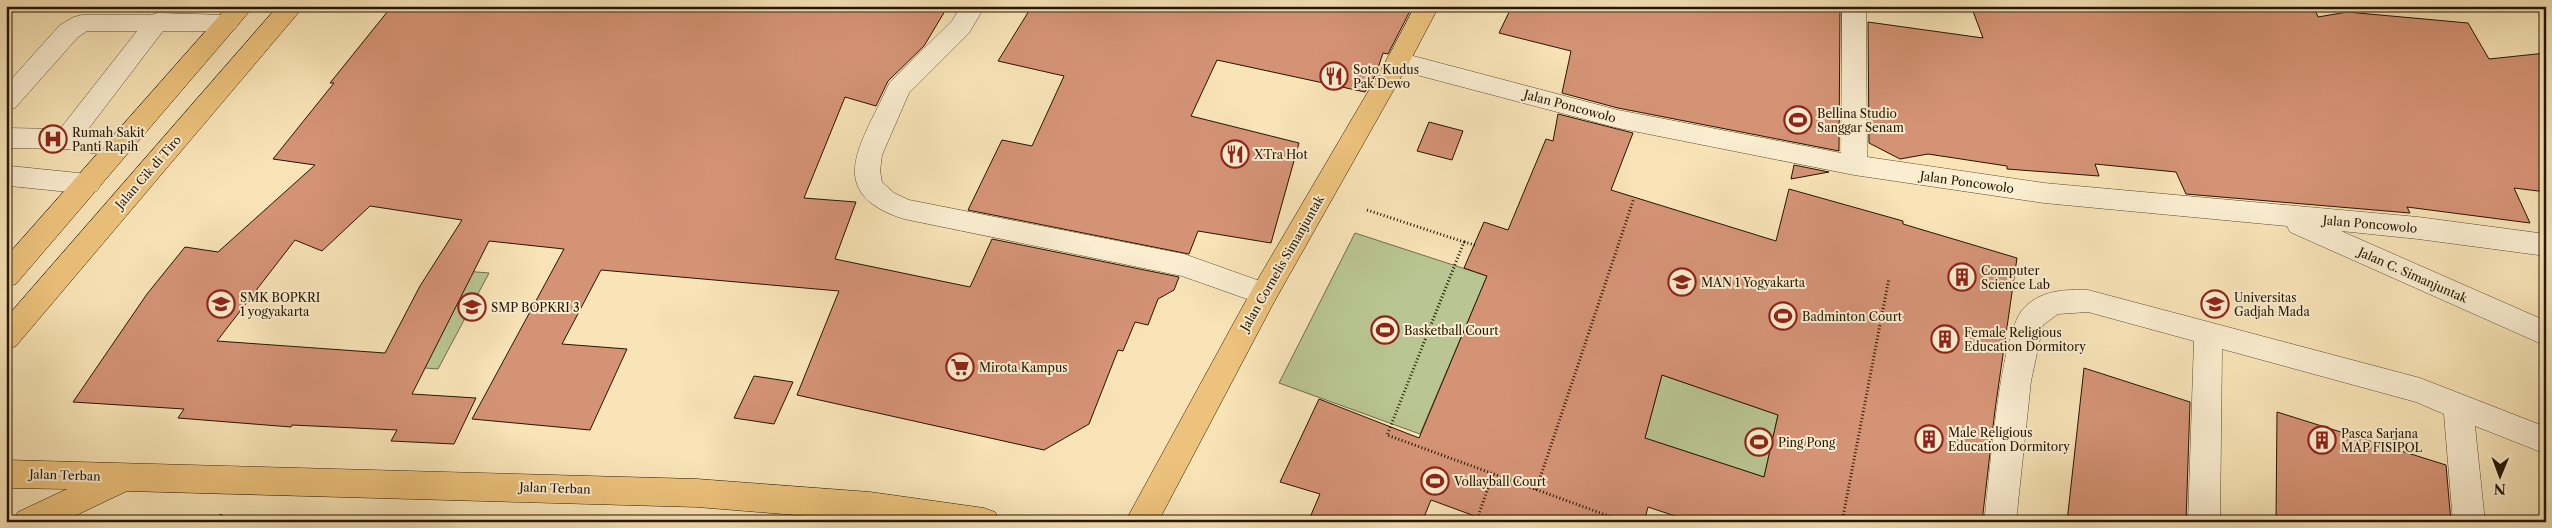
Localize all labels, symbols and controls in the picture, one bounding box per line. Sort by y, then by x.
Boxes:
restaurant icon: Soto Kudus Pak Dewo [1319,61,1349,91]
place label: Soto Kudus Pak Dewo [1353,62,1419,91]
street label: Jalan Poncowolo [1520,86,1618,126]
sports icon: Bellina Studio Sanggar Senam [1783,105,1813,135]
place label: Bellina Studio Sanggar Senam [1817,106,1904,135]
hospital icon: Rumah Sakit Panti Rapih [38,124,68,154]
place label: Rumah Sakit Panti Rapih [72,125,145,154]
street label: Jalan Cik di Tiro [111,132,184,213]
restaurant icon: XTra Hot [1220,139,1250,169]
place label: XTra Hot [1253,147,1308,162]
street label: Jalan Poncowolo [1917,168,2015,196]
street label: Jalan Cornelis Simanjuntak [1236,192,1328,335]
street label: Jalan Poncowolo [2320,212,2418,236]
street label: Jalan C. Simanjuntak [2354,243,2471,306]
building icon: Computer Science Lab [1947,262,1977,292]
place label: Computer Science Lab [1981,263,2050,292]
school or university icon: MAN 1 Yogyakarta [1667,267,1697,297]
place label: MAN 1 Yogyakarta [1701,275,1806,290]
school or university icon: SMK BOPKRI 1 yogyakarta [206,289,236,319]
school or university icon: Universitas Gadjah Mada [2200,289,2230,319]
place label: SMK BOPKRI 1 yogyakarta [240,290,320,319]
place label: Universitas Gadjah Mada [2234,290,2310,319]
school or university icon: SMP BOPKRI 3 [457,292,487,322]
place label: SMP BOPKRI 3 [491,300,580,315]
sports icon: Badminton Court [1768,301,1798,331]
place label: Badminton Court [1802,309,1903,324]
sports icon: Basketball Court [1370,315,1400,345]
place label: Basketball Court [1404,323,1499,338]
building icon: Female Religious Education Dormitory [1930,324,1960,354]
place label: Female Religious Education Dormitory [1964,325,2086,354]
supermarket icon: Mirota Kampus [945,352,975,382]
place label: Mirota Kampus [979,360,1068,375]
building icon: Male Religious Education Dormitory [1914,424,1944,454]
place label: Male Religious Education Dormitory [1948,425,2070,454]
building icon: Pasca Sarjana MAP FISIPOL [2307,425,2337,455]
place label: Pasca Sarjana MAP FISIPOL [2341,426,2423,455]
sports icon: Ping Pong [1744,427,1774,457]
place label: Ping Pong [1778,435,1836,450]
north arrow [2474,450,2524,500]
street label: Jalan Terban [27,466,101,484]
sports icon: Vollayball Court [1420,466,1450,496]
place label: Vollayball Court [1453,474,1547,489]
street label: Jalan Terban [517,479,591,497]
text: N [2494,480,2506,498]

